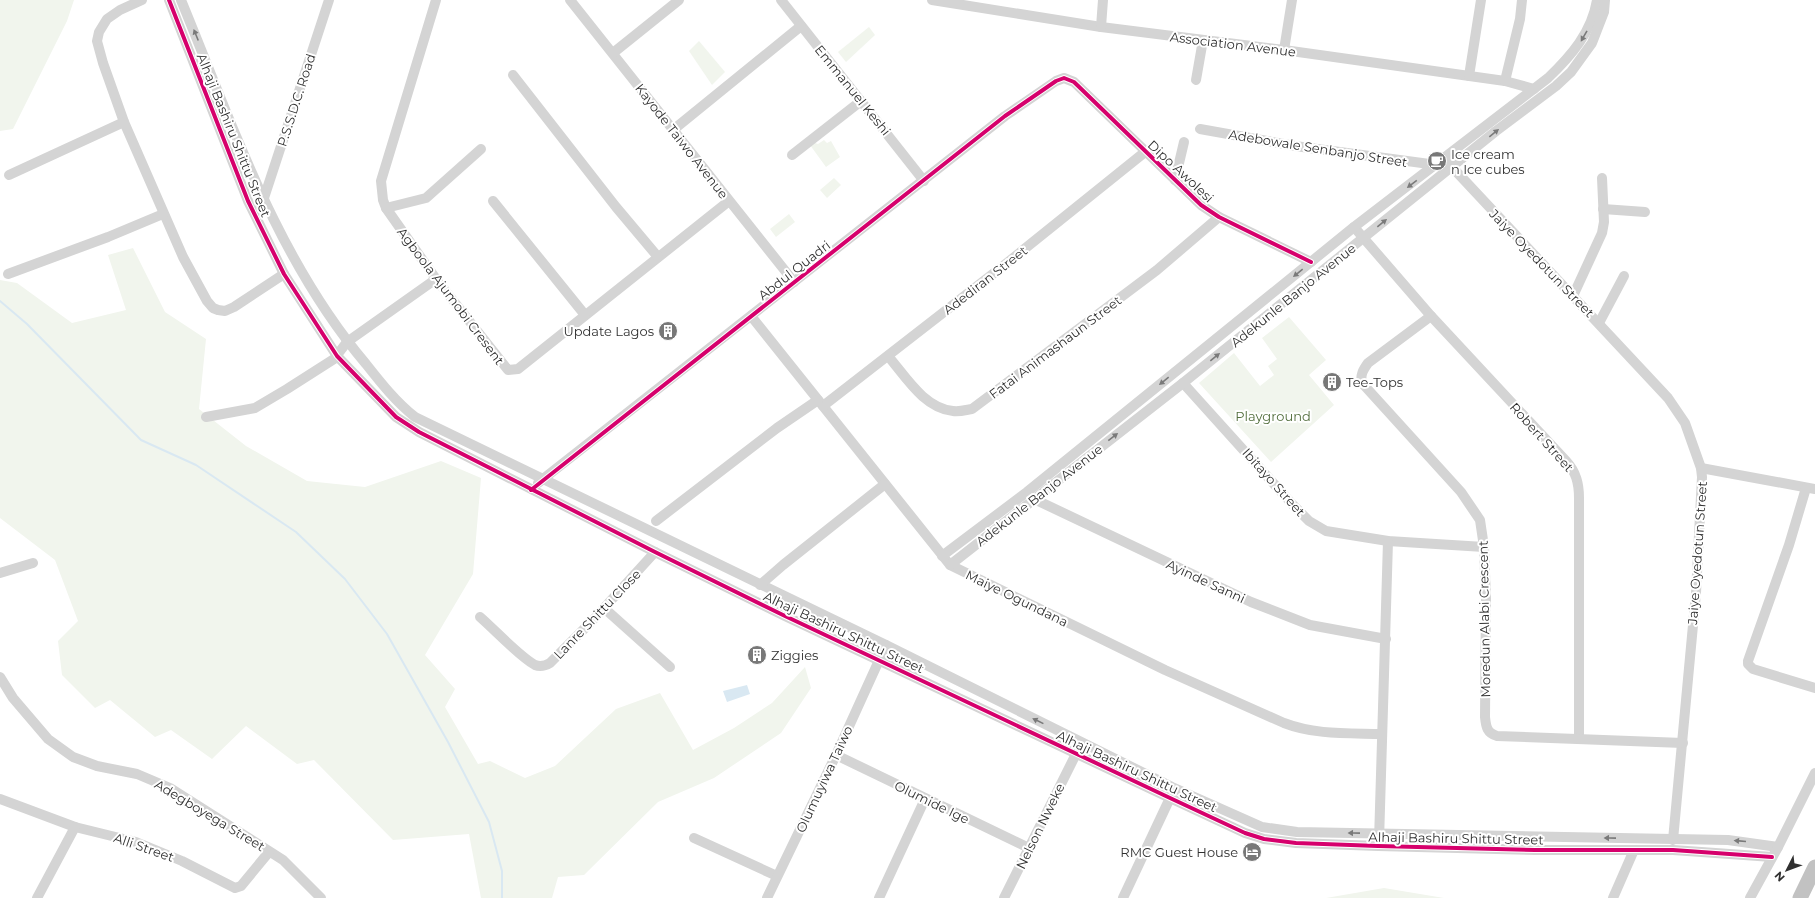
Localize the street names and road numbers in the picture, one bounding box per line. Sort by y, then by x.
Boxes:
street label: Association Avenue [1169,28,1297,60]
street label: Emmanuel Keshi [812,42,894,138]
street label: Alhaji Bashiru Shittu Street [194,51,274,219]
street label: P.S.S.D.C. Road [273,52,319,148]
street label: Kayode Taiwo Avenue [632,80,732,202]
street label: Adebowale Senbanjo Street [1228,126,1408,170]
street label: Dipo Awolesi [1145,136,1217,206]
street label: Jaiye Oyedotun Street [1486,205,1598,320]
street label: Agboola Ajumobi Cresent [394,224,508,368]
street label: Abdul Quadri [755,237,833,303]
street label: Adekunle Banjo Avenue [1227,240,1359,350]
street label: Adediran Street [940,242,1030,318]
street label: Fatai Animashaun Street [986,292,1124,402]
street label: Robert Street [1507,399,1577,475]
street label: Adekunle Banjo Avenue [972,440,1106,549]
street label: Ibitayo Street [1239,445,1309,519]
street label: Jaiye Oyedotun Street [1684,481,1710,626]
street label: Moredun Alabi Crescent [1475,540,1493,698]
street label: Ayinde Sanni [1164,556,1248,606]
street label: Lanre Shittu Close [550,566,644,662]
street label: Maiye Ogundana [963,566,1071,630]
street label: Alhaji Bashiru Shittu Street [761,588,927,676]
street label: Olumuyiwa Taiwo [792,723,856,835]
street label: Alhaji Bashiru Shittu Street [1054,727,1220,815]
street label: Adegboyega Street [152,776,268,854]
street label: Olumide Ige [892,777,972,827]
street label: Nelson Nweke [1012,780,1068,872]
street label: Alhaji Bashiru Shittu Street [1368,828,1544,848]
street label: Alli Street [112,829,176,865]

